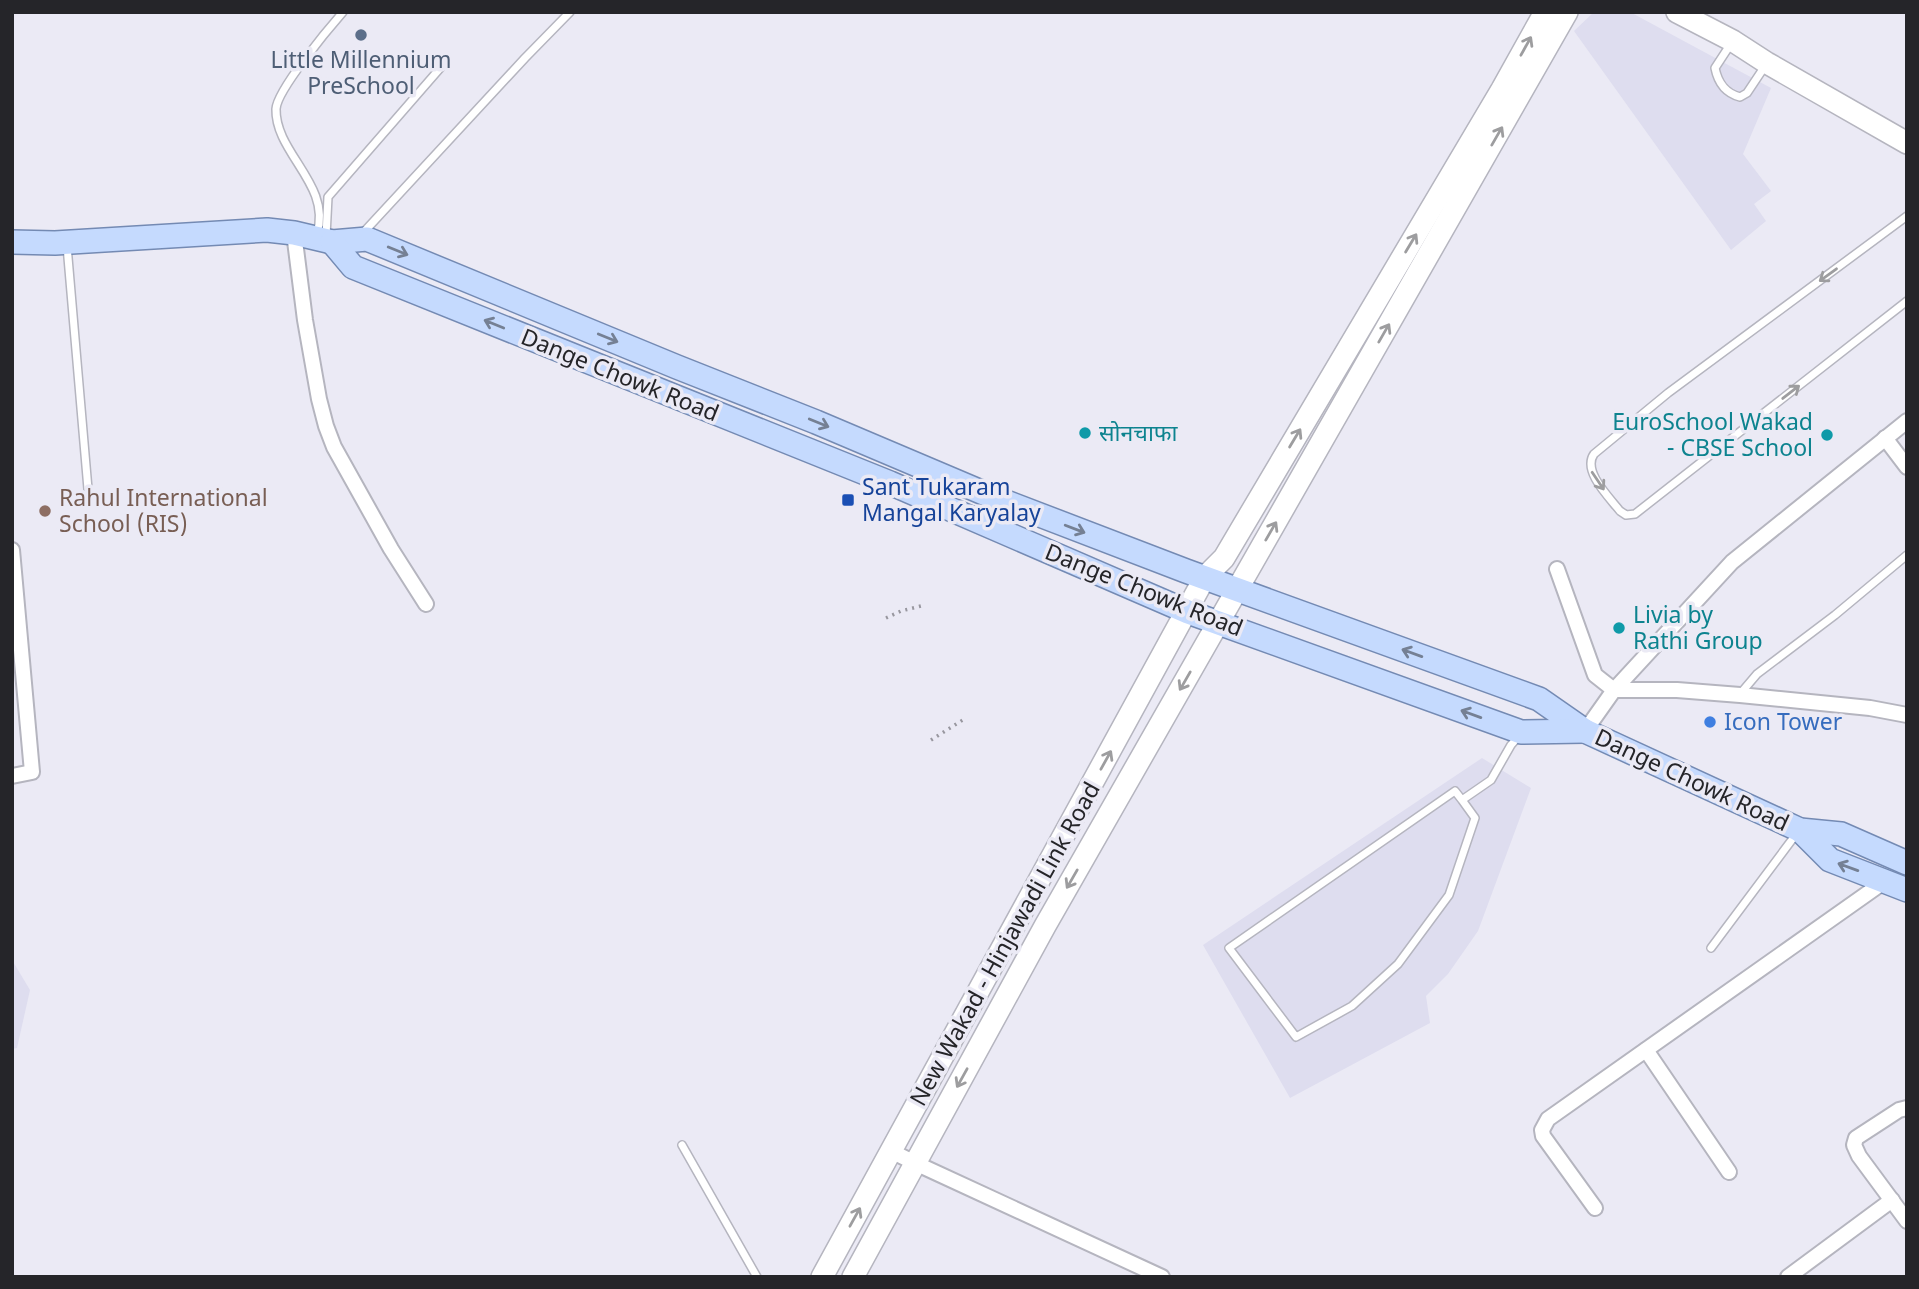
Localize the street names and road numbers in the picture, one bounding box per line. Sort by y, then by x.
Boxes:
street label: Dange Chowk Road [516,323,723,430]
street label: Dange Chowk Road [1040,538,1247,645]
street label: Dange Chowk Road [1589,724,1793,840]
street label: New Wakad - Hinjawadi Link Road [905,778,1109,1112]

